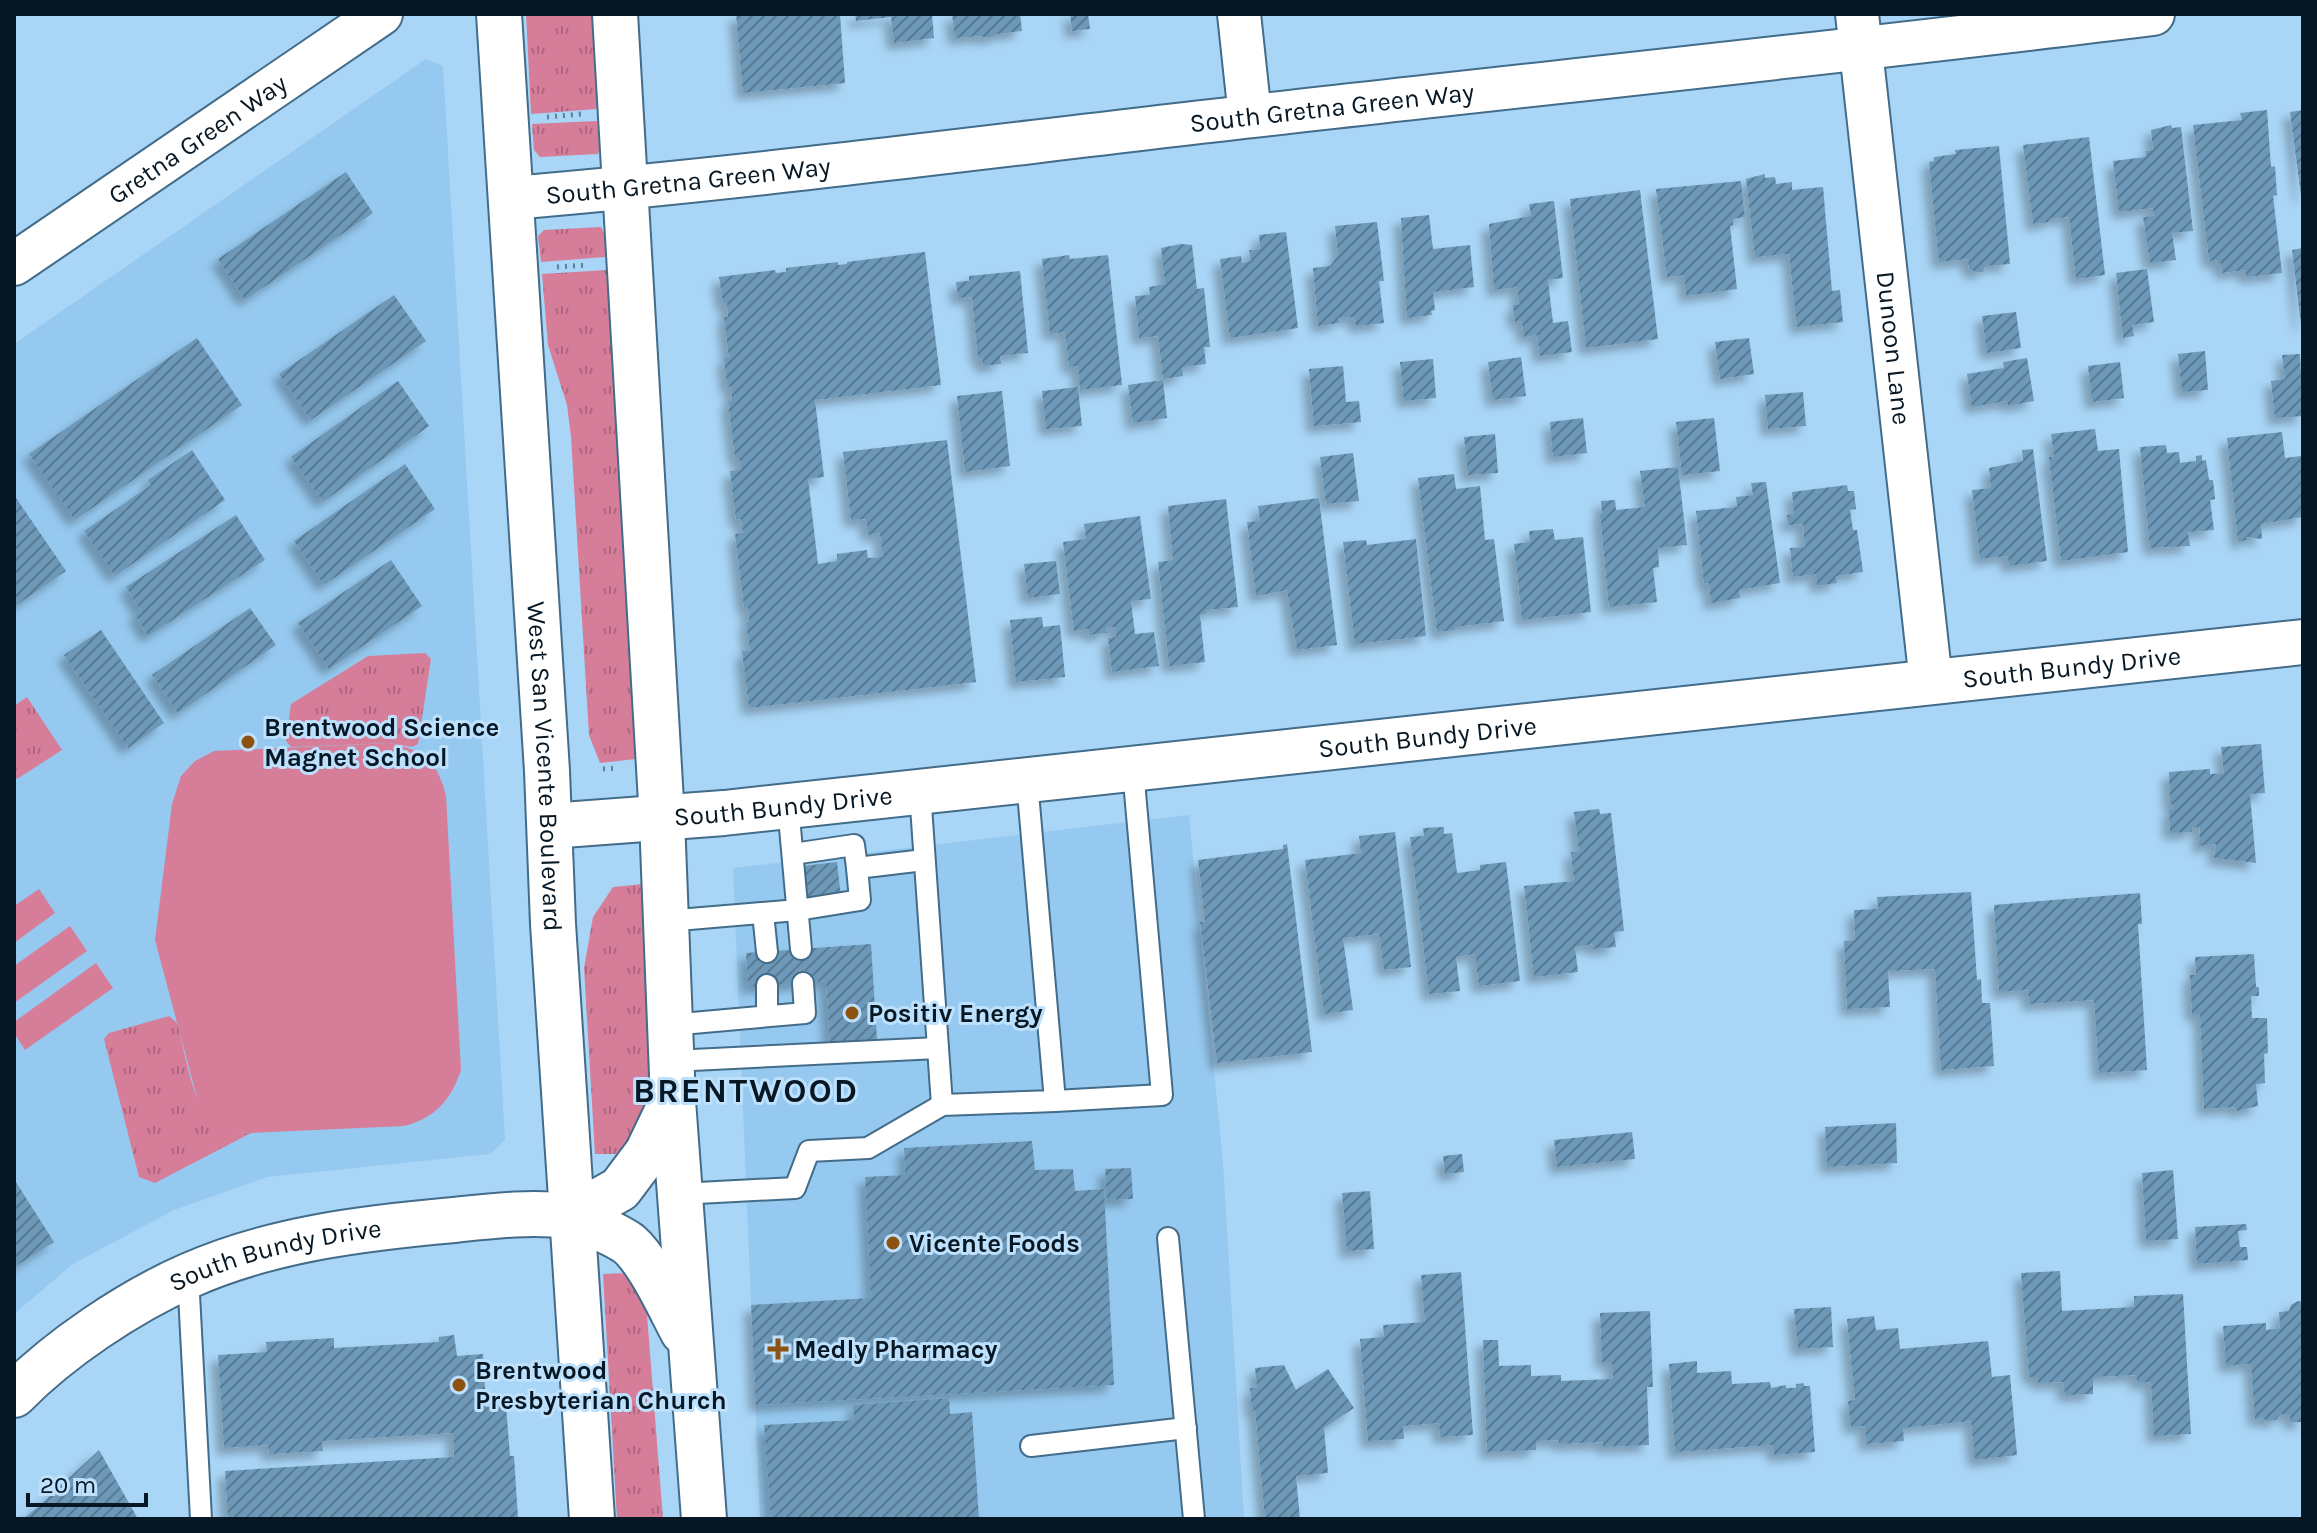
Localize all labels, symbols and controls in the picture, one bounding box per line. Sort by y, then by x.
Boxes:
street label: Gretna Green Way [102,67,293,211]
street label: South Gretna Green Way [1188,76,1476,139]
street label: South Gretna Green Way [544,150,832,210]
street label: Dunoon Lane [1870,269,1918,426]
street label: West San Vicente Boulevard [521,601,569,932]
street label: South Bundy Drive [1961,640,2182,694]
street label: South Bundy Drive [1317,710,1538,764]
place label: Brentwood Science Magnet School [264,712,499,773]
marker: Brentwood Science Magnet School [239,733,257,751]
street label: South Bundy Drive [673,779,894,832]
place label: Positiv Energy [868,998,1043,1029]
marker: Positiv Energy [843,1004,861,1022]
district label: BRENTWOOD [633,1071,859,1111]
street label: South Bundy Drive [164,1212,383,1298]
place label: Vicente Foods [909,1228,1080,1259]
marker: Vicente Foods [884,1234,902,1252]
place label: Medly Pharmacy [794,1334,998,1365]
marker: Medly Pharmacy [769,1340,787,1358]
place label: Brentwood Presbyterian Church [475,1355,727,1416]
marker: Brentwood Presbyterian Church [450,1376,468,1394]
scale bar [28,1457,146,1507]
text: 20 m [40,1471,96,1499]

